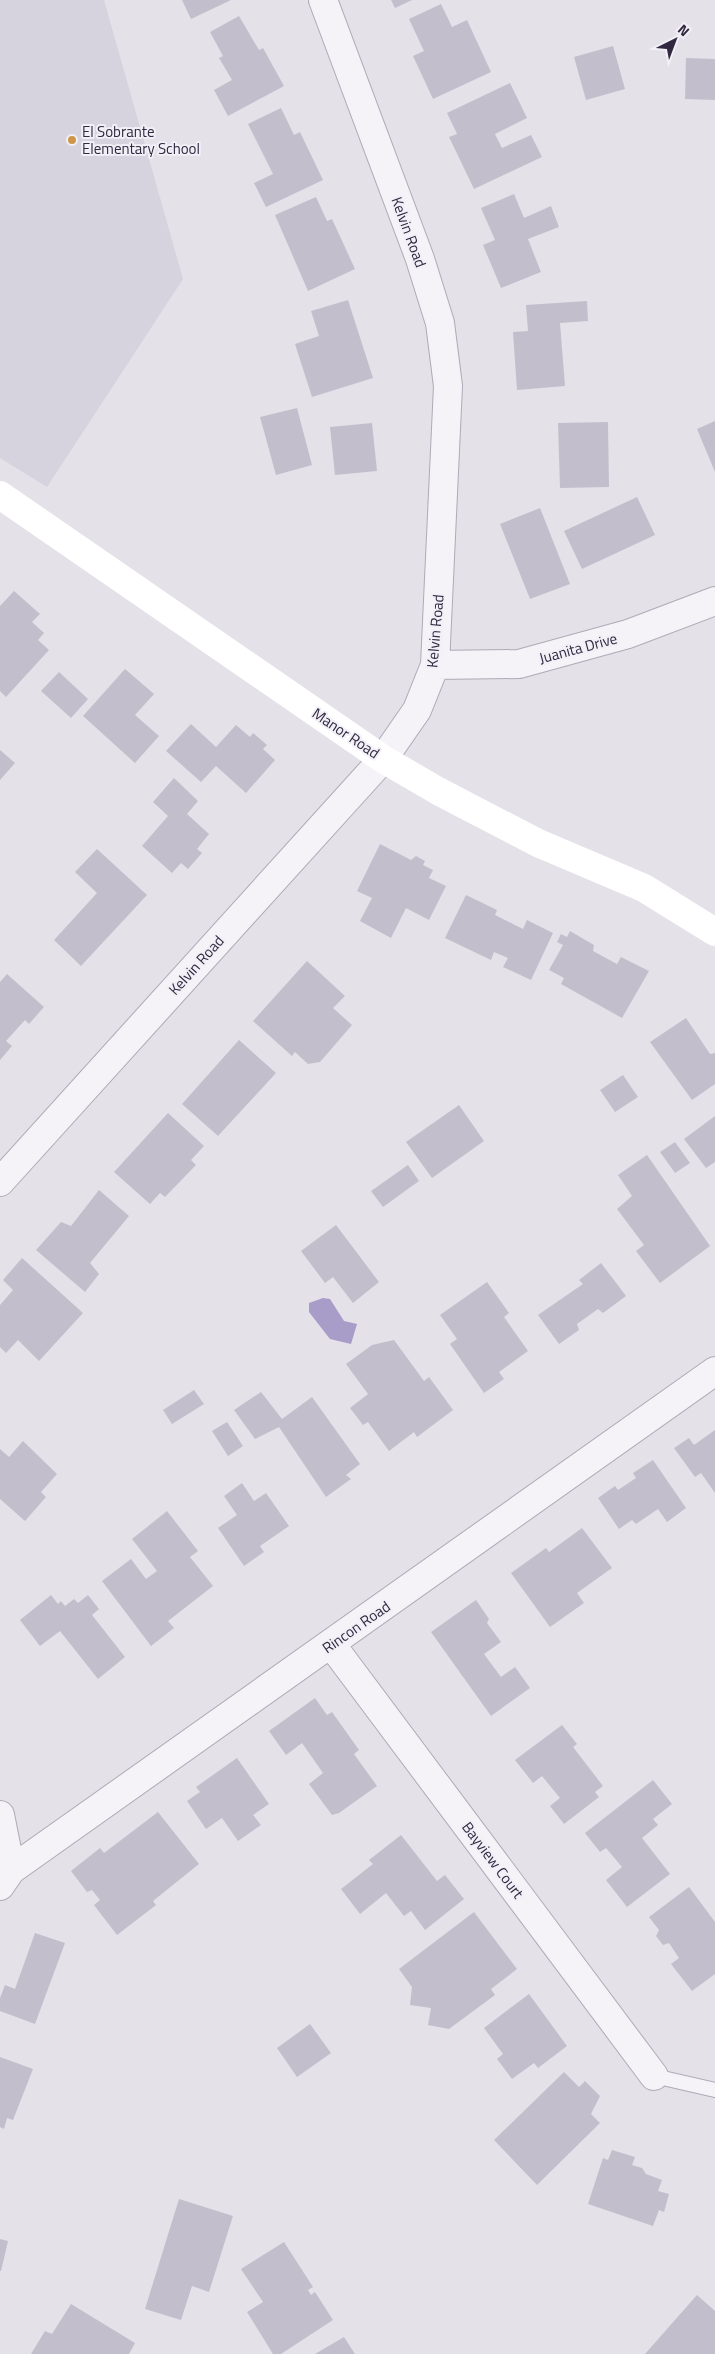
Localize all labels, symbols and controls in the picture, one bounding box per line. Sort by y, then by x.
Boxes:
north arrow [650,15,700,65]
text: N [673,19,695,41]
place label: El Sobrante Elementary School [82,120,200,160]
marker: El Sobrante Elementary School [66,134,78,146]
street label: Kelvin Road [386,193,432,271]
street label: Kelvin Road [420,593,450,669]
street label: Juanita Drive [536,627,620,669]
street label: Manor Road [308,702,384,764]
street label: Kelvin Road [163,930,229,1000]
street label: Rincon Road [317,1595,395,1659]
street label: Bayview Court [456,1817,530,1904]

